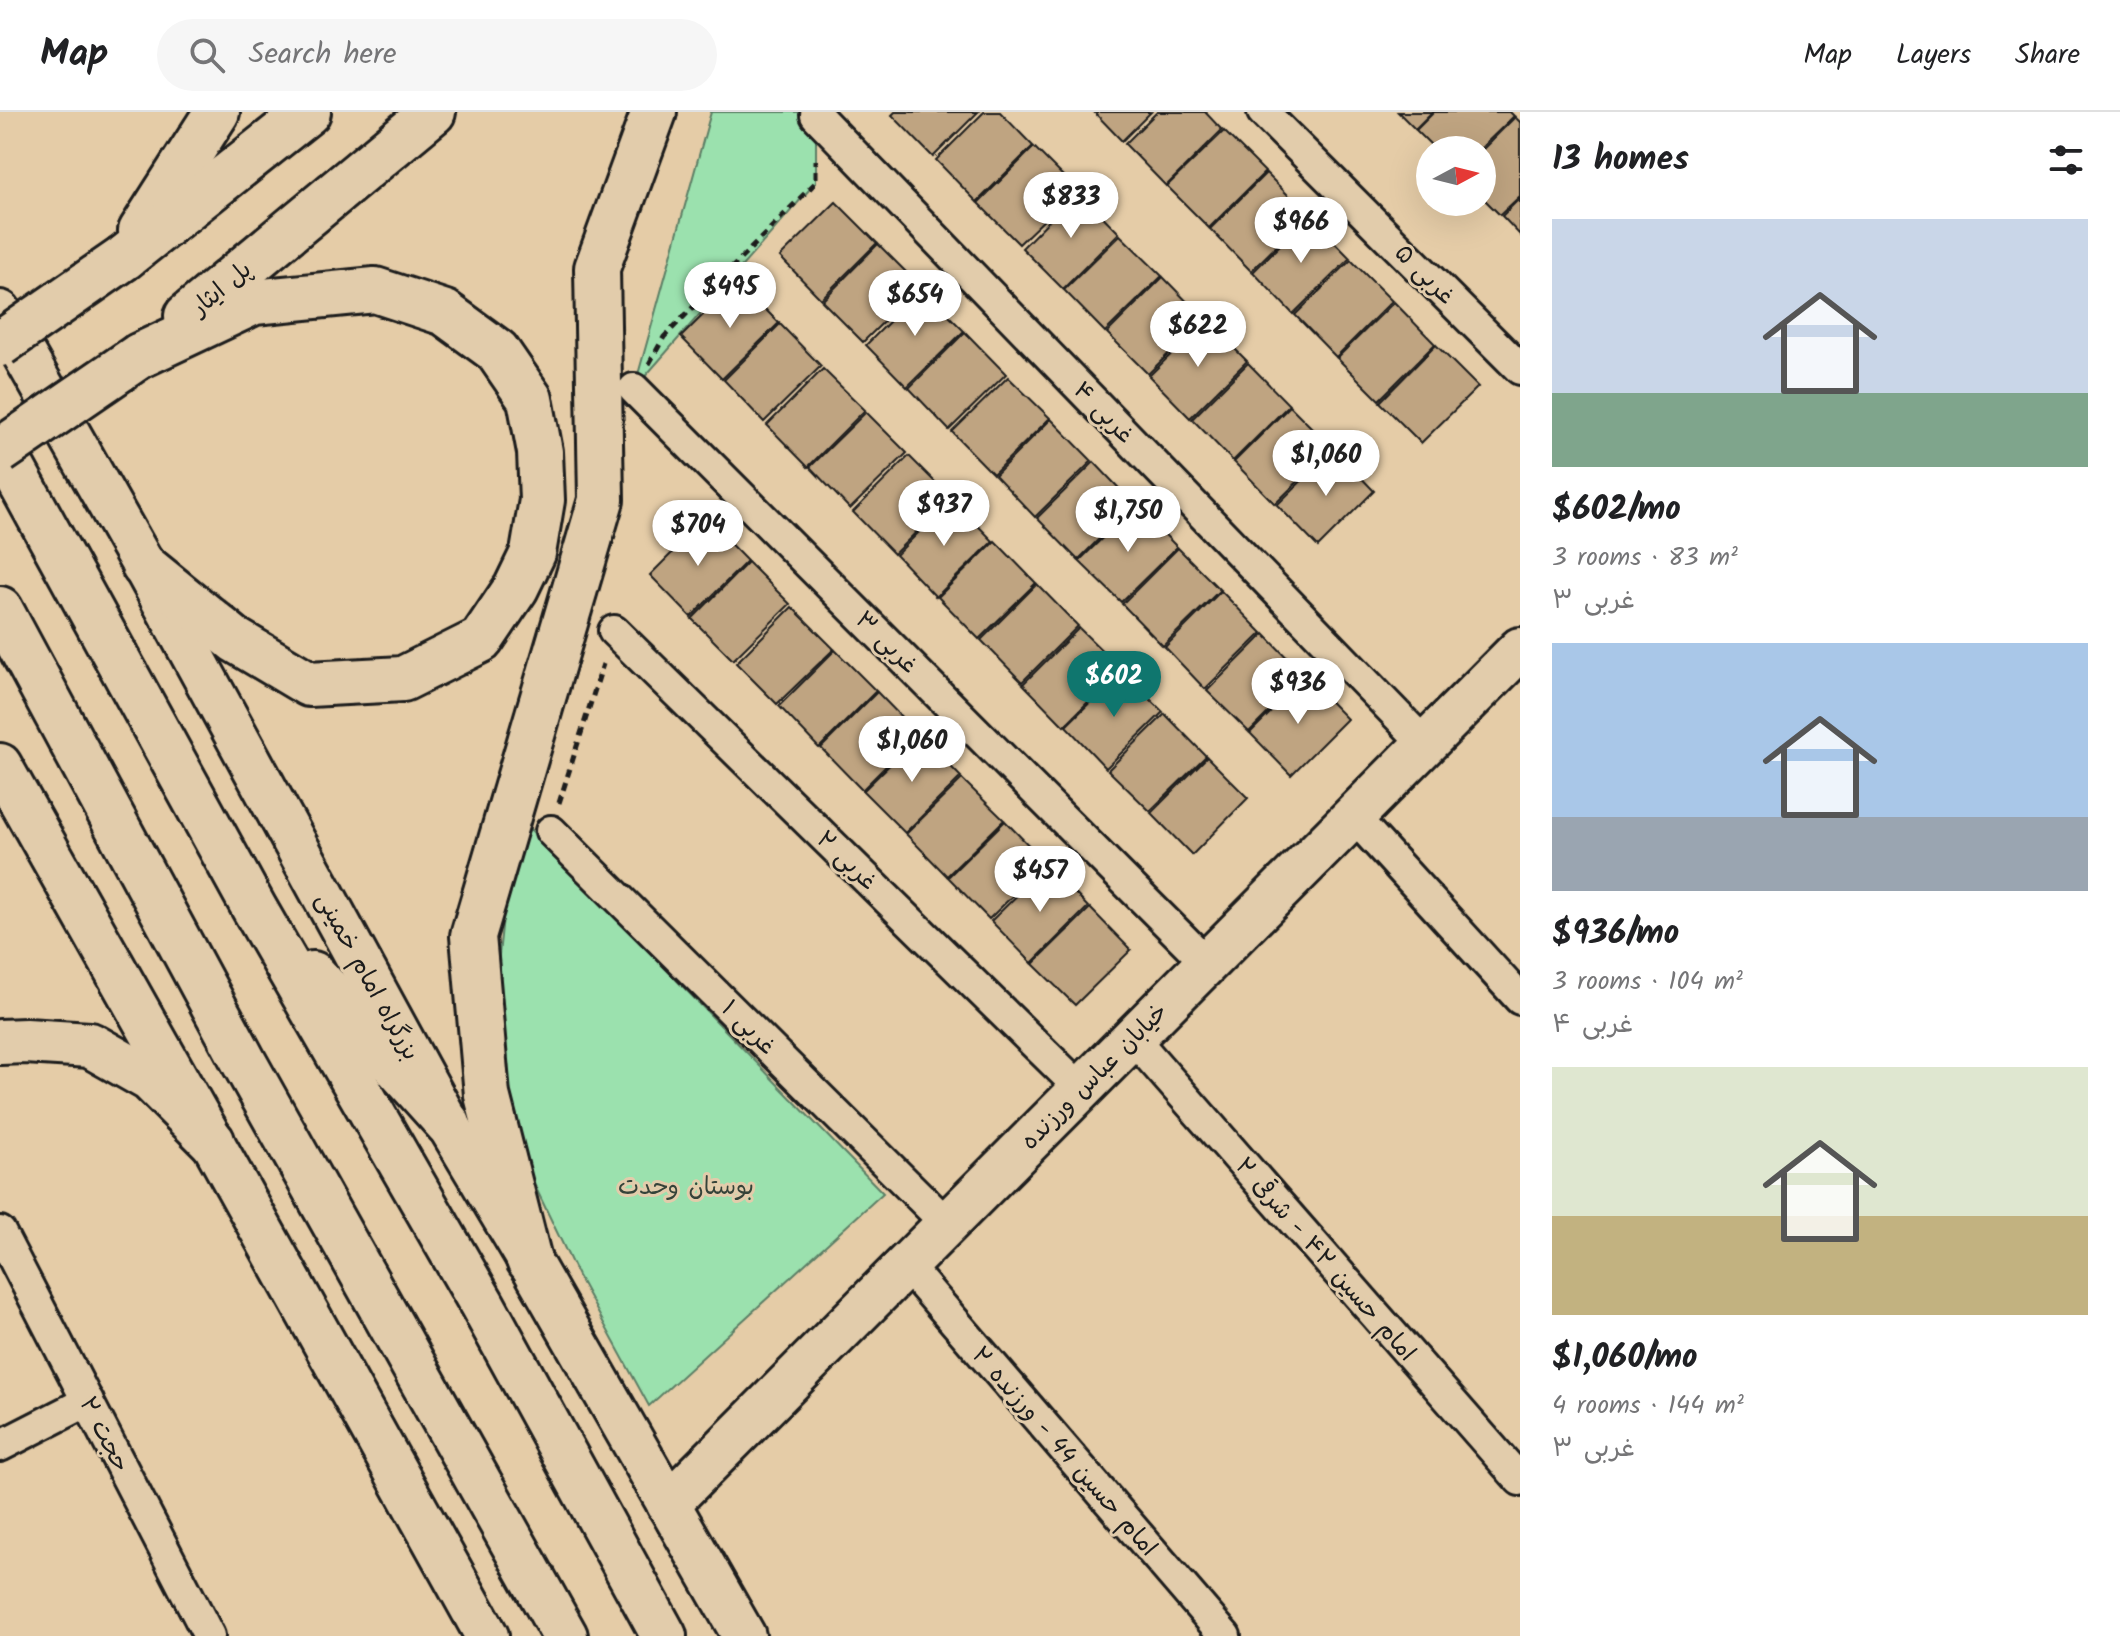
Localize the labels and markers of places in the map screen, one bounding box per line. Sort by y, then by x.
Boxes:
pin: $833 [1024,172,1118,240]
pin: $966 [1254,197,1348,265]
pin: $495 [683,262,777,330]
pin: $654 [868,270,962,338]
pin: $622 [1151,301,1245,369]
pin: $1,060 [1261,430,1391,498]
pin: $937 [897,480,991,548]
pin: $1,750 [1063,486,1193,554]
pin: $704 [651,500,745,568]
pin: $602 [1067,651,1161,719]
pin: $936 [1251,658,1345,726]
pin: $1,060 [847,716,977,784]
pin: $457 [993,846,1087,914]

